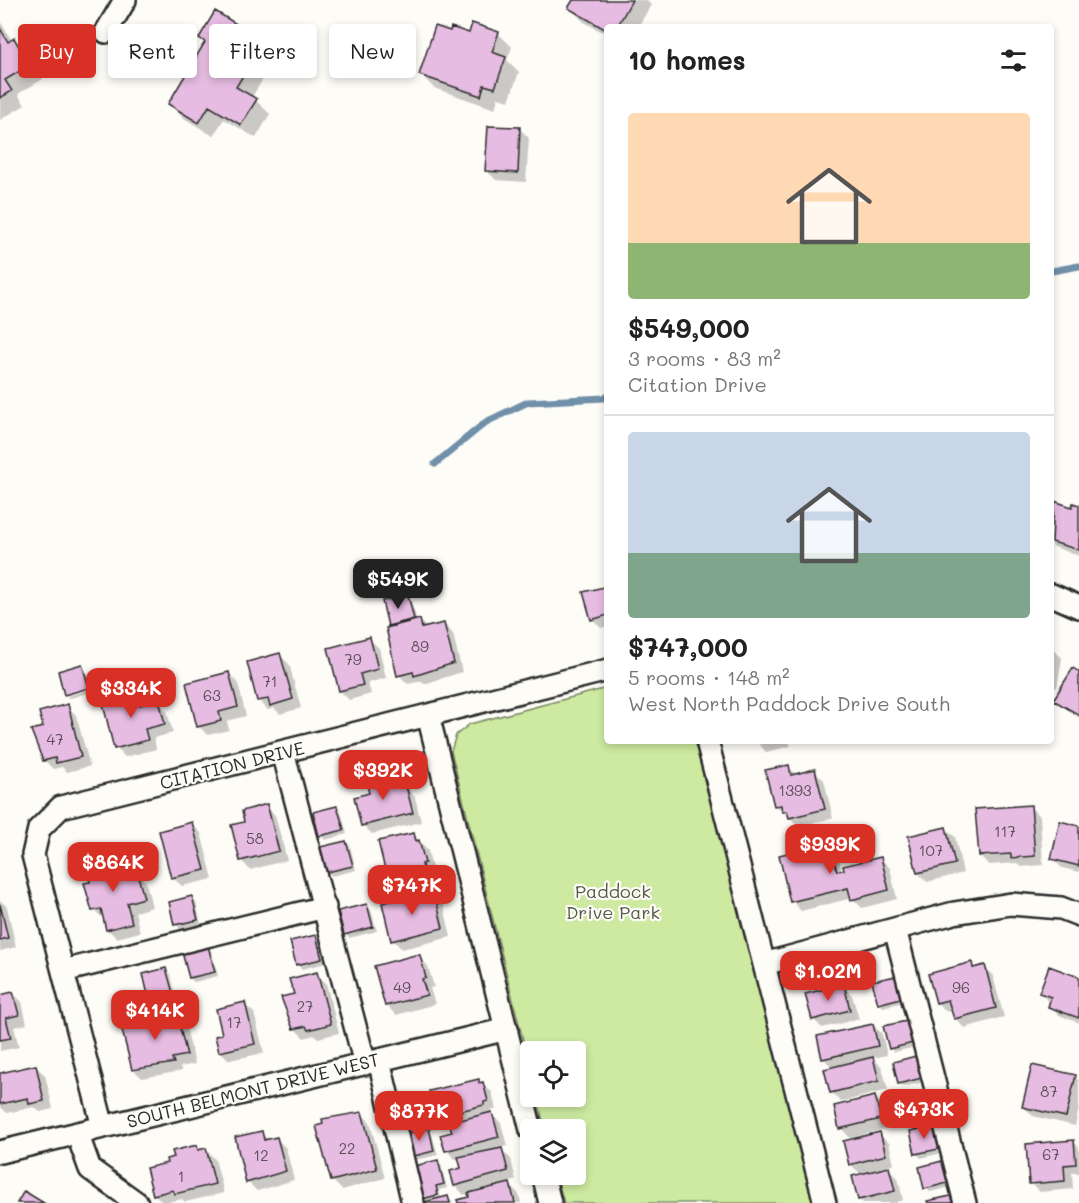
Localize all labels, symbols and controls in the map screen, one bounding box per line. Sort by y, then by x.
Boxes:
chip: Buy [18,24,96,78]
chip: Rent [108,24,197,78]
chip: Filters [209,24,317,78]
chip: New [329,24,416,78]
text: 10 homes [628,43,746,77]
icon: filters [997,44,1030,77]
icon: home [775,152,883,260]
text: $549,000 [628,311,750,345]
text: 3 rooms · 83 m² [628,345,781,371]
text: Citation Drive [628,371,767,397]
icon: home [775,471,883,579]
pin: $549K [356,559,440,610]
text: $549K [367,565,429,591]
text: $747,000 [628,630,748,664]
house number: 89 [411,636,429,656]
house number: 79 [344,649,362,669]
text: 5 rooms · 148 m² [628,664,790,690]
pin: $334K [89,668,173,719]
house number: 71 [262,671,278,691]
text: $334K [100,674,162,700]
house number: 63 [203,685,221,705]
text: West North Paddock Drive South [628,690,950,716]
house number: 47 [46,729,64,749]
street label: CITATION DRIVE [157,735,307,795]
pin: $392K [341,750,425,801]
text: $392K [353,756,413,782]
house number: 1393 [778,780,812,800]
house number: 117 [994,821,1016,841]
pin: $939K [788,824,872,875]
house number: 58 [246,828,264,848]
text: $939K [799,830,861,856]
house number: 107 [919,840,943,860]
pin: $864K [71,842,155,893]
text: $864K [82,848,144,874]
pin: $747K [370,865,454,916]
text: $747K [382,871,442,897]
park label: Paddock Drive Park [566,879,660,924]
pin: $1.02M [779,951,877,1002]
text: $1.02M [794,957,862,983]
house number: 49 [393,977,411,997]
house number: 96 [952,977,970,997]
pin: $414K [113,990,197,1041]
text: $414K [125,996,185,1022]
house number: 27 [297,996,313,1016]
house number: 17 [226,1012,242,1032]
map controls [520,1041,586,1185]
button: locate [520,1041,586,1107]
street label: SOUTH BELMONT DRIVE WEST [124,1047,382,1133]
house number: 87 [1040,1081,1058,1101]
pin: $473K [882,1089,966,1140]
pin: $877K [377,1091,461,1142]
text: $473K [893,1095,955,1121]
text: $877K [389,1097,449,1123]
button: layers [520,1119,586,1185]
house number: 22 [339,1138,355,1158]
house number: 67 [1042,1144,1060,1164]
house number: 12 [253,1145,269,1165]
house number: 1 [178,1166,184,1186]

